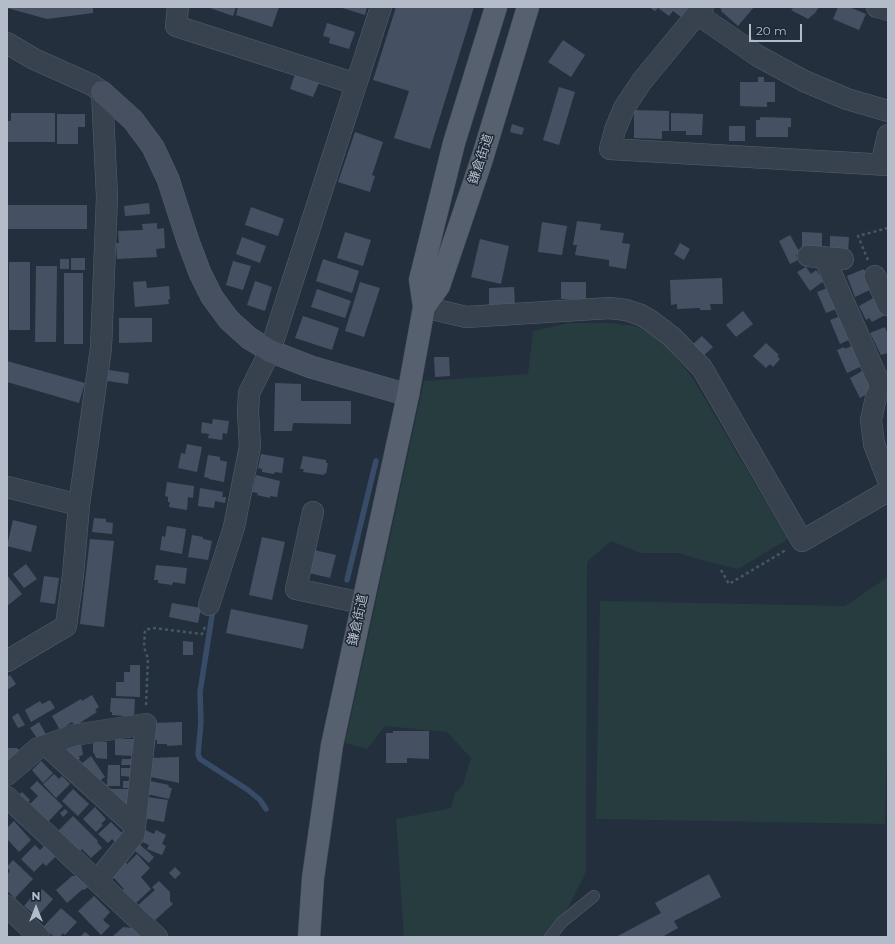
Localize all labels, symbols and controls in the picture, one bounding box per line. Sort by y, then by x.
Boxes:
scale bar [751,16,804,42]
text: 20 m [756,23,787,38]
street label: 鎌倉街道 [466,132,496,186]
street label: 鎌倉街道 [345,593,371,647]
north arrow [16,888,56,928]
text: N [32,889,40,903]

